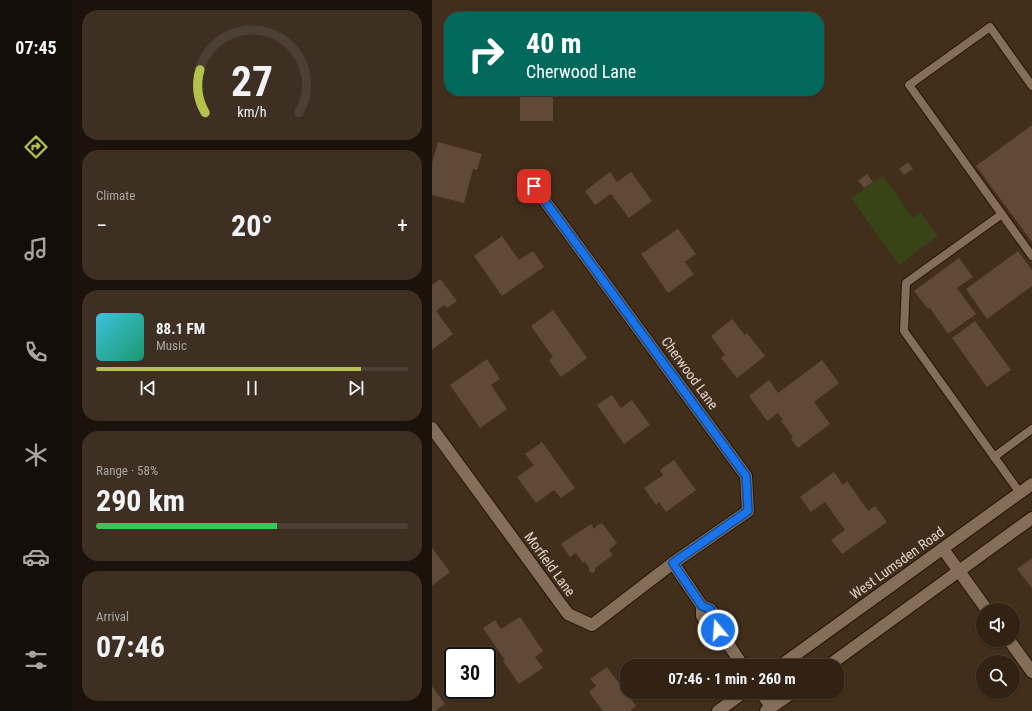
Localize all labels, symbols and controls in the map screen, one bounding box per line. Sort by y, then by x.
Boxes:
text: 40 m [526,27,582,60]
icon: right [460,28,512,80]
text: 07:45 [15,37,57,58]
text: 27 [231,57,273,106]
text: Cherwood Lane [526,61,636,82]
text: km/h [237,104,267,120]
icon: directions [22,133,50,161]
pin [517,169,551,203]
icon: arrive [523,175,545,197]
text: Climate [96,188,135,203]
text: 20° [231,208,273,243]
text: − [96,213,107,238]
text: + [397,213,408,238]
icon: music [22,235,50,263]
text: 88.1 FM [156,320,205,338]
street label: Cherwood Lane [658,334,722,413]
icon: phone [22,338,50,366]
text: Music [156,338,187,353]
icon: previous [137,377,159,399]
icon: pause [241,377,263,399]
icon: next [345,377,367,399]
icon: climate [22,441,50,469]
text: Range · 58% [96,463,158,478]
text: 290 km [96,483,185,518]
street label: West Lumsden Road [847,523,947,603]
street label: Morfield Lane [521,529,579,600]
icon: car [22,543,50,571]
map controls [976,603,1020,699]
button: sound [976,603,1020,647]
text: Arrival [96,609,129,624]
position arrow [697,609,739,651]
text: 07:46 [96,629,165,664]
icon: filters [22,646,50,674]
speed limit sign: 30 [444,647,496,699]
button: search [976,655,1020,699]
text: 07:46 · 1 min · 260 m [668,670,796,688]

